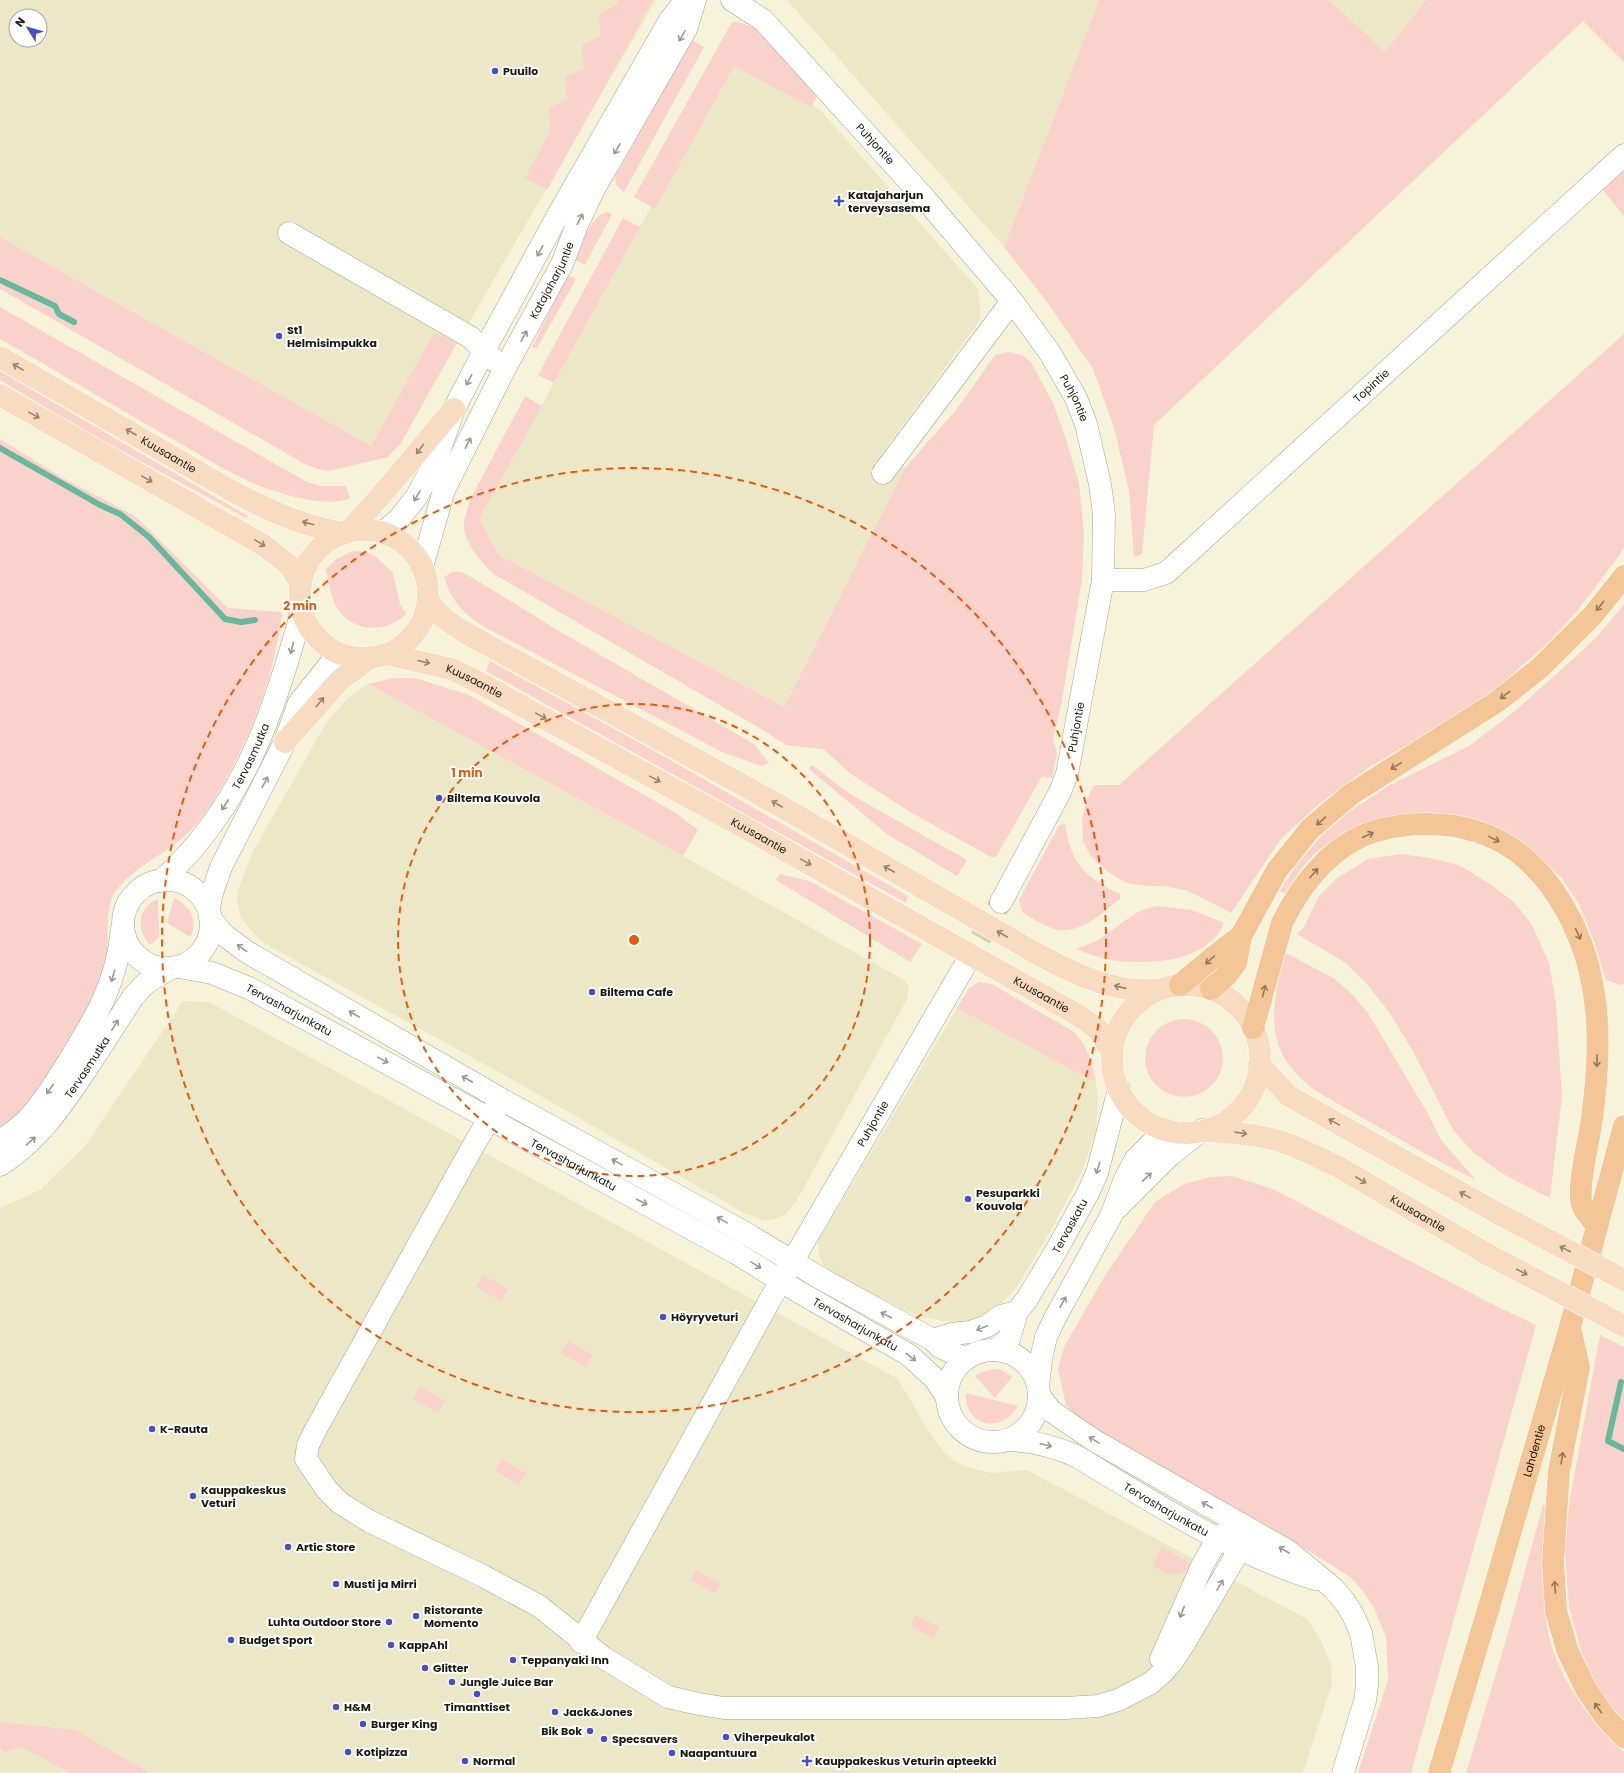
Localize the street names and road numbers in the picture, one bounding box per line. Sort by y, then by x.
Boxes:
street label: Puhjontie [852,120,898,168]
street label: Katajaharjuntie [526,239,578,322]
street label: Topintie [1350,365,1393,406]
street label: Puhjontie [1056,371,1092,424]
street label: Kuusaantie [138,432,200,477]
street label: Kuusaantie [445,660,506,702]
street label: Puhjontie [1064,700,1088,753]
street label: Tervasmutka [228,721,273,792]
street label: Kuusaantie [728,814,790,858]
street label: Kuusaantie [1011,972,1073,1017]
street label: Tervasharjunkatu [243,980,335,1040]
street label: Tervasmutka [61,1033,114,1102]
street label: Puhjontie [853,1097,893,1149]
street label: Tervasharjunkatu [528,1135,620,1195]
street label: Kuusaantie [1387,1191,1449,1236]
street label: Tervaskatu [1048,1196,1091,1256]
street label: Tervasharjunkatu [810,1294,901,1355]
street label: Lahdentie [1519,1422,1549,1479]
street label: Tervasharjunkatu [1120,1478,1211,1540]

